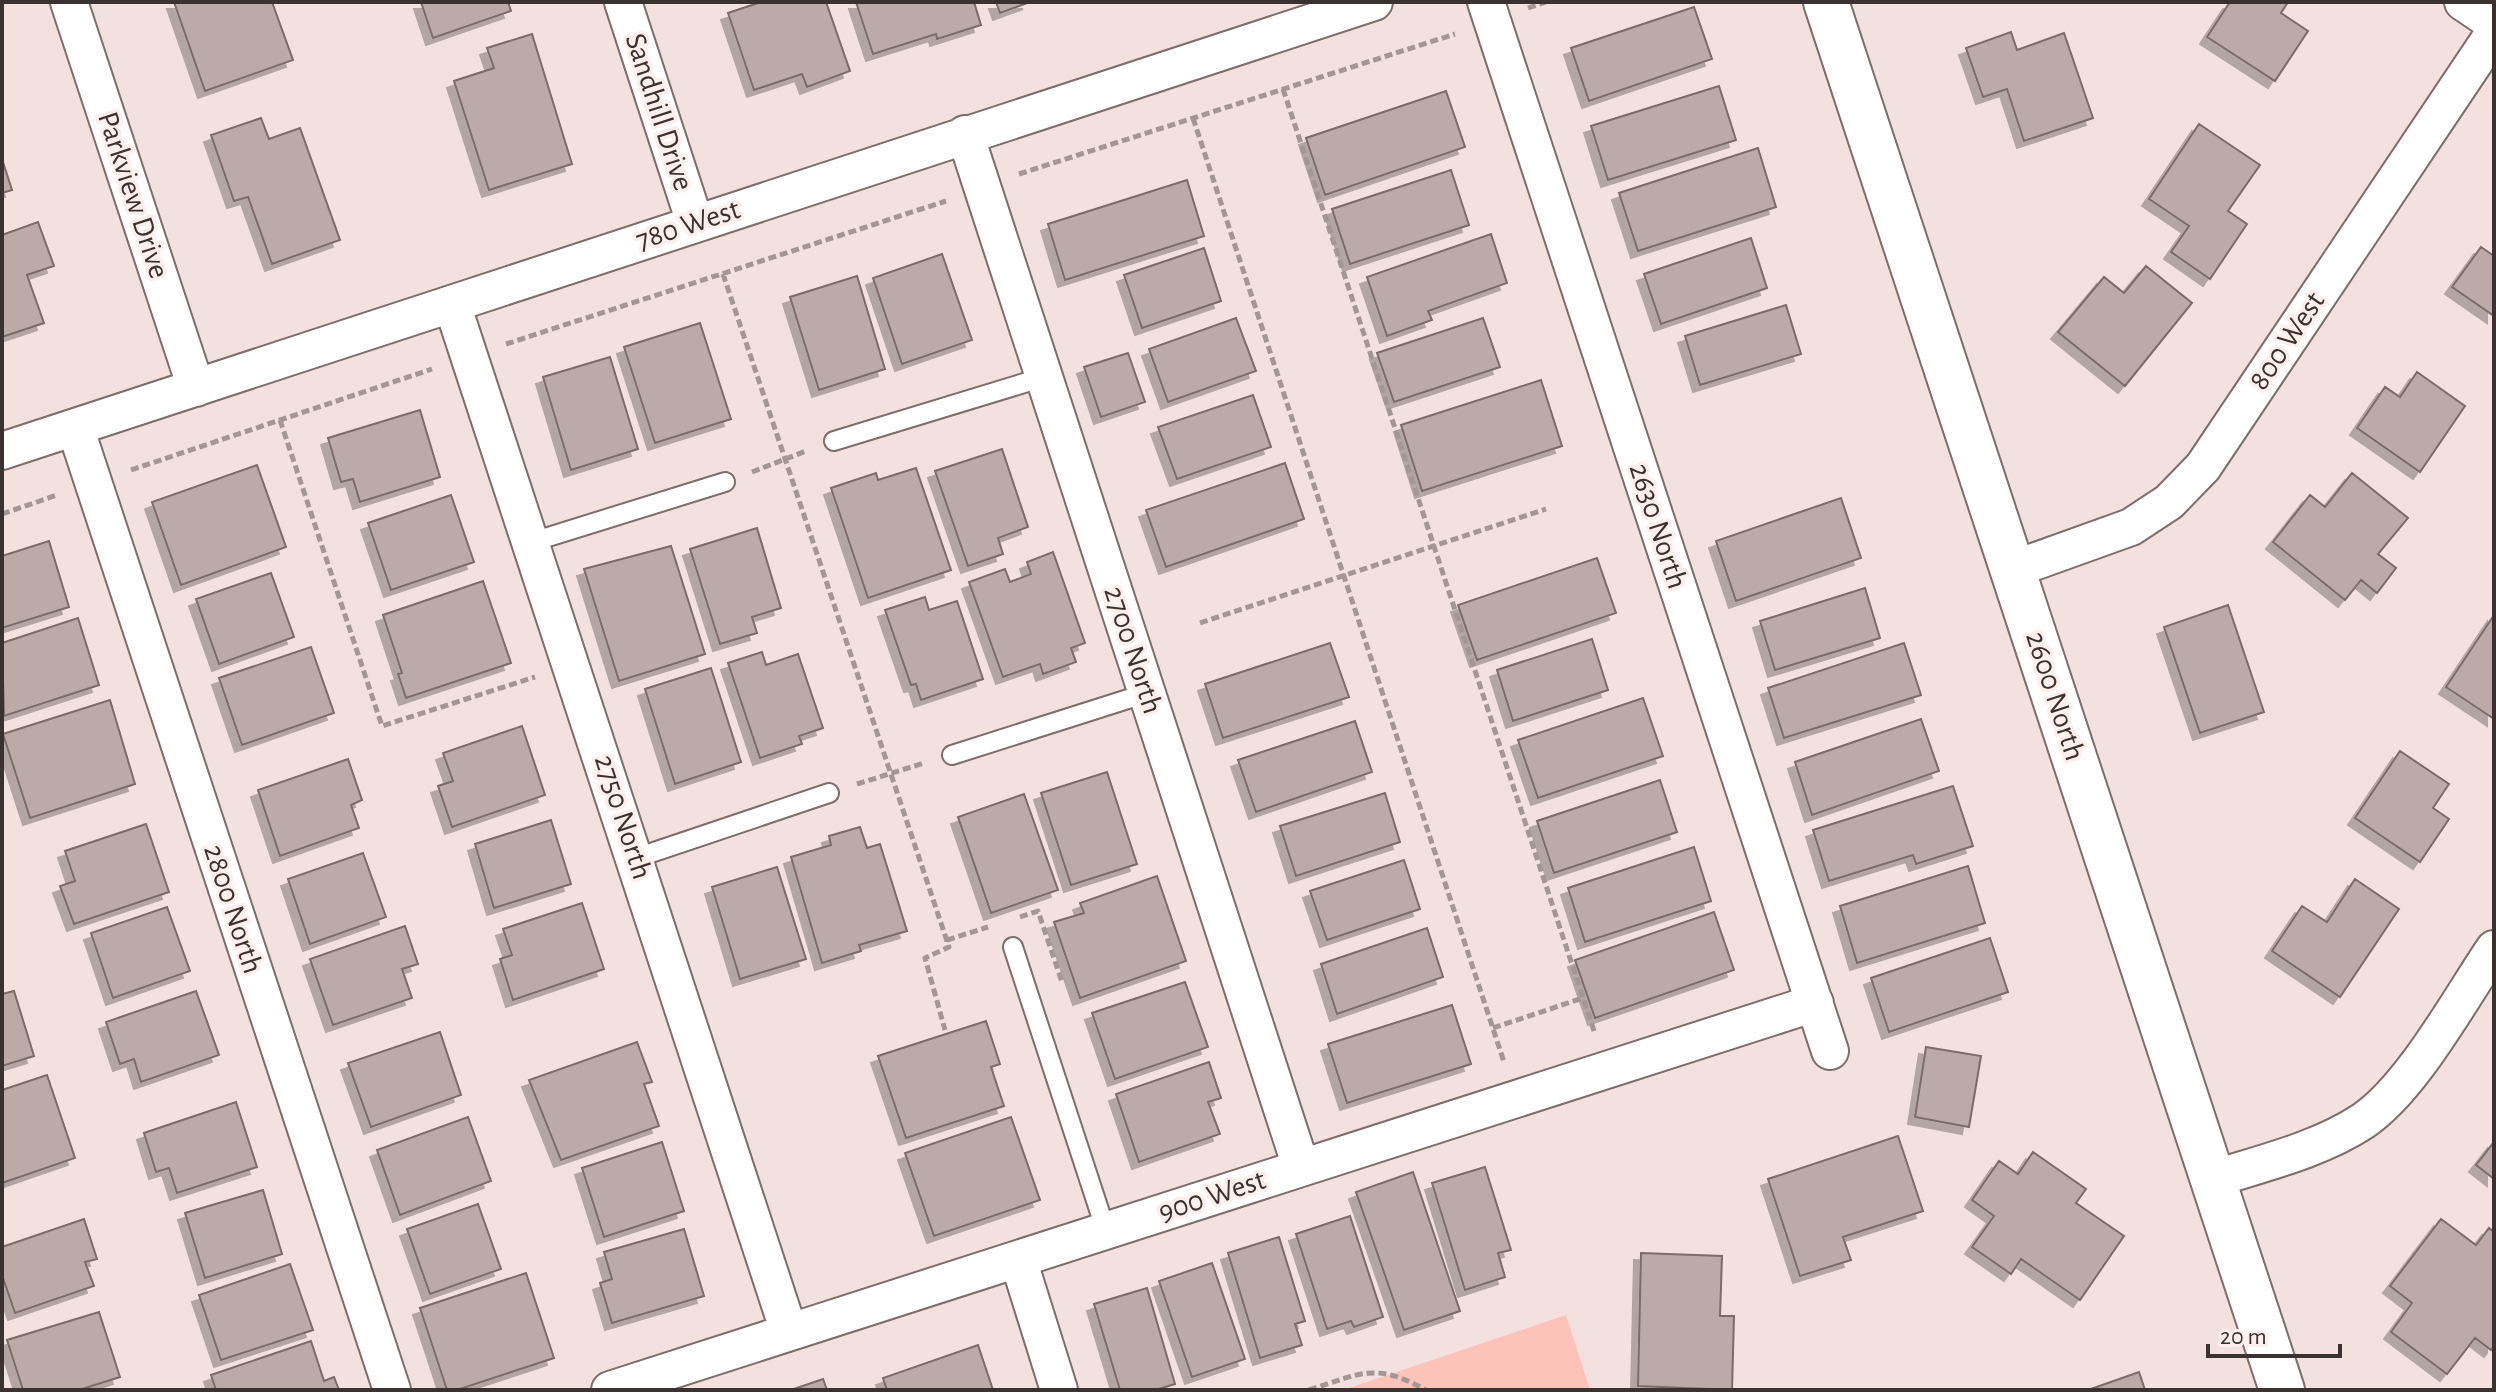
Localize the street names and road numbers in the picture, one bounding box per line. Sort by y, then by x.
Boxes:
street label: Sandhill Drive [620,30,698,194]
street label: Parkview Drive [92,108,174,282]
street label: 780 West [632,194,744,256]
street label: 800 West [2244,286,2331,395]
street label: 2630 North [1624,460,1692,592]
street label: 2700 North [1098,583,1168,717]
street label: 2600 North [2020,628,2090,764]
street label: 2750 North [589,751,657,883]
street label: 2800 North [198,841,268,977]
street label: 900 West [1155,1164,1270,1227]

